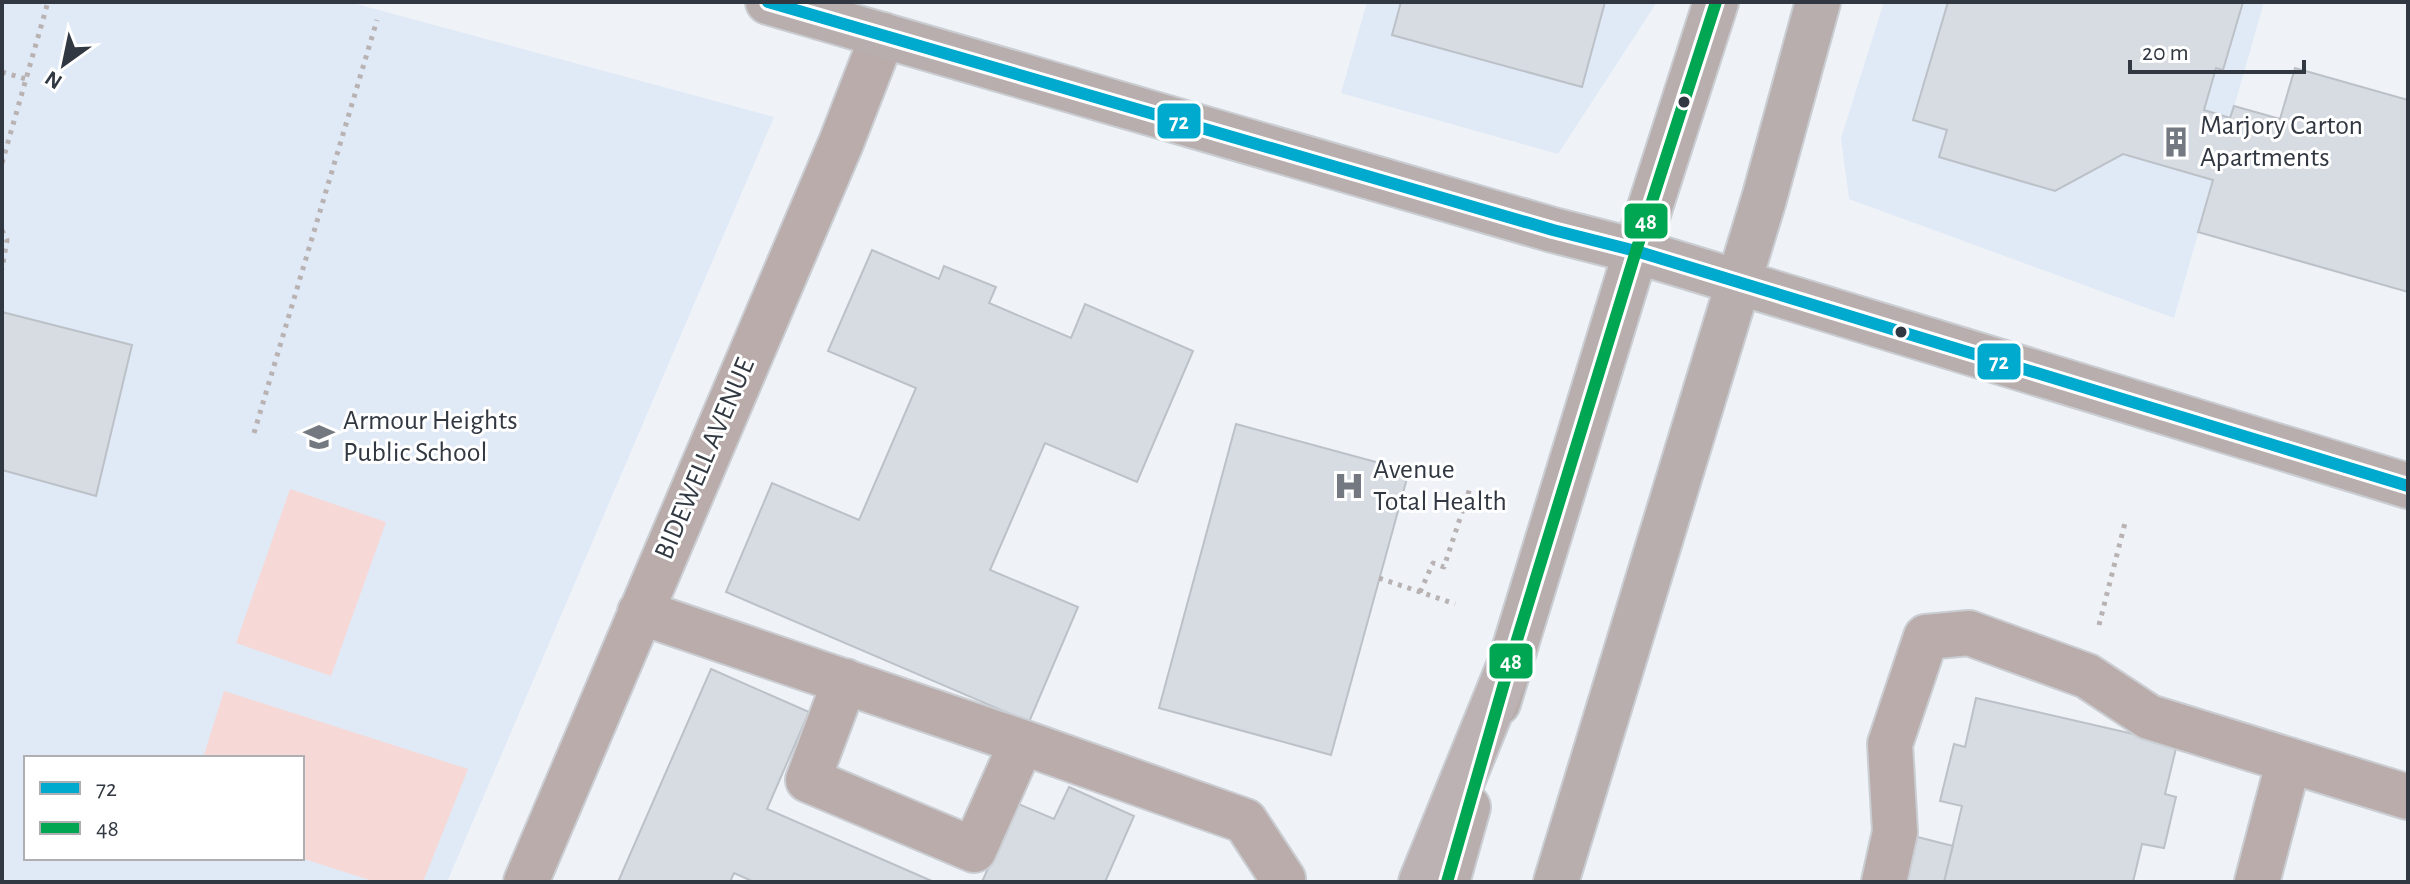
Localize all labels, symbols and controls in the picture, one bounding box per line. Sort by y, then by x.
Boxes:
north arrow [24,24,104,104]
scale bar [2130,24,2304,74]
text: 20 m [2142,41,2189,65]
text: N [41,67,66,93]
unlabelled marker [1676,94,1692,110]
line badge: 72 [1156,102,1202,140]
text: 72 [1169,111,1189,133]
place label: Marjory Carton Apartments [2200,112,2363,172]
building icon: Marjory Carton Apartments [2159,125,2193,159]
line badge: 48 [1623,202,1669,240]
text: 48 [1635,211,1657,233]
unlabelled marker [1893,324,1909,340]
line badge: 72 [1976,342,2022,381]
text: 72 [1989,351,2009,373]
street label: BIDEWELL AVENUE [650,354,760,564]
place label: Armour Heights Public School [343,407,518,467]
school or university icon: Armour Heights Public School [302,420,336,454]
place label: Avenue Total Health [1373,456,1507,516]
hospital icon: Avenue Total Health [1332,469,1366,503]
line badge: 48 [1488,642,1534,680]
text: 48 [1500,651,1522,673]
legend [24,756,304,860]
text: 72 [96,777,117,801]
text: 48 [96,817,119,841]

